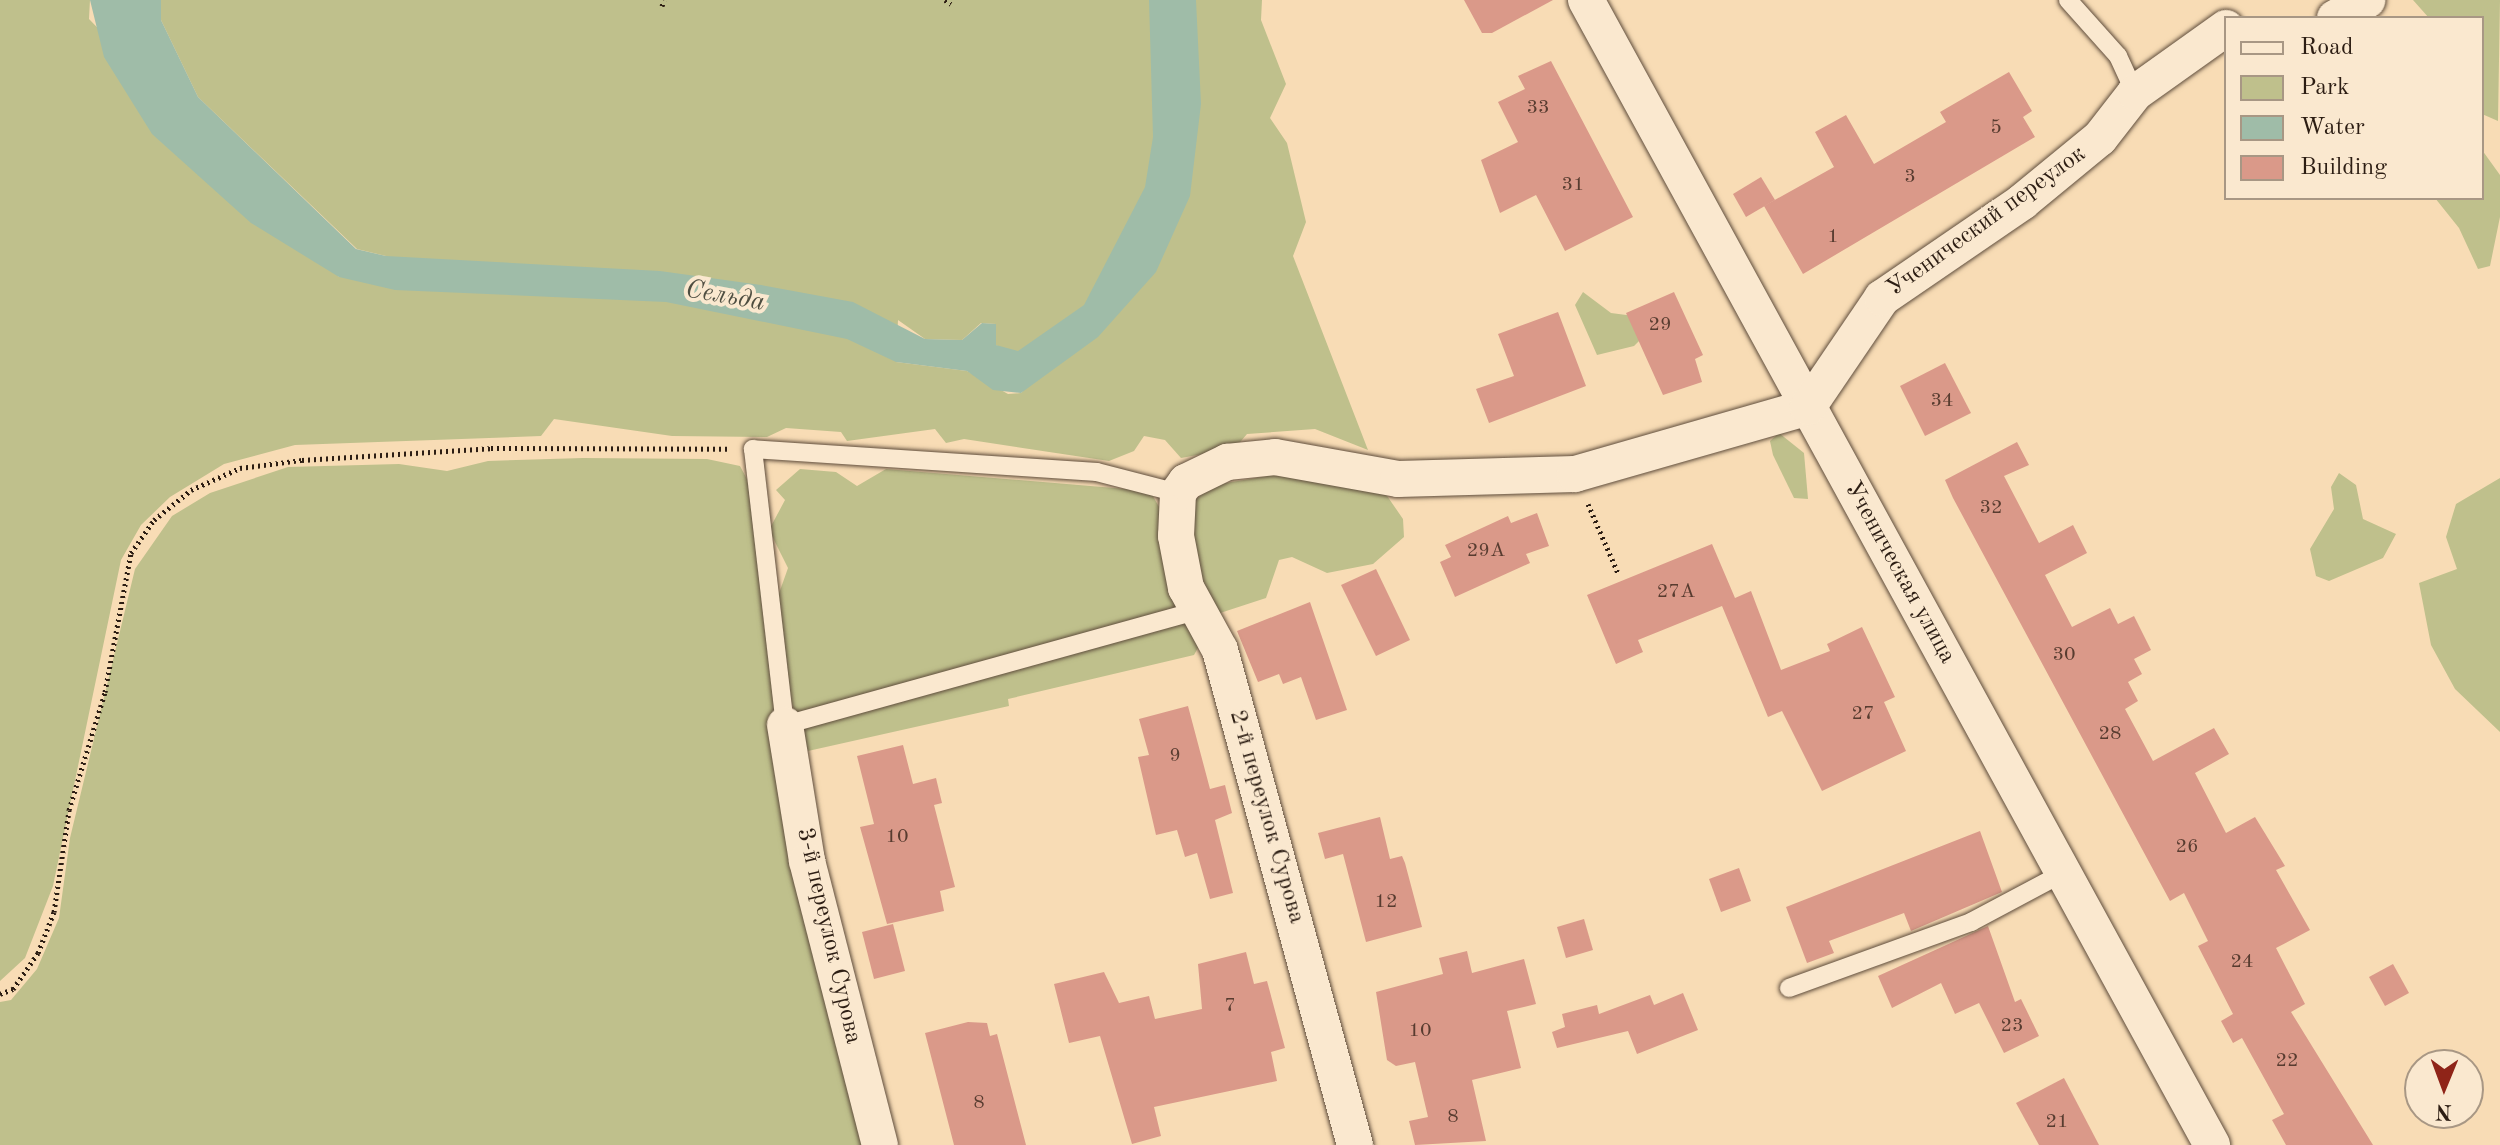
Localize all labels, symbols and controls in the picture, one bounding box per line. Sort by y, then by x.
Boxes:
legend [2224,16,2484,200]
text: Road [2300,36,2353,60]
text: Park [2300,76,2349,100]
house number: 33 [1526,96,1550,120]
house number: 5 [1990,116,2002,140]
text: Water [2300,116,2365,140]
street label: Ученический переулок [1882,140,2092,304]
text: Building [2300,156,2387,180]
house number: 3 [1904,165,1916,189]
house number: 31 [1561,173,1585,197]
house number: 1 [1827,225,1839,249]
water label: Сельда [683,275,767,319]
house number: 29 [1648,313,1672,337]
house number: 34 [1930,389,1954,413]
street label: Ученическая улица [1837,477,1961,669]
house number: 32 [1979,496,2003,520]
house number: 29А [1467,539,1505,563]
house number: 27А [1657,580,1695,604]
house number: 30 [2052,643,2076,667]
house number: 27 [1851,702,1875,726]
street label: 2-й переулок Сурова [1222,707,1310,927]
house number: 28 [2098,722,2122,746]
house number: 9 [1169,744,1181,768]
street label: 3-й переулок Сурова [789,825,867,1047]
house number: 10 [885,825,909,849]
house number: 26 [2175,835,2199,859]
house number: 12 [1374,890,1398,914]
house number: 24 [2230,950,2254,974]
house number: 7 [1224,994,1236,1018]
house number: 23 [2000,1014,2024,1038]
house number: 10 [1408,1019,1432,1043]
house number: 22 [2275,1049,2299,1073]
north arrow [2404,1049,2484,1129]
house number: 8 [973,1091,985,1115]
text: N [2435,1100,2452,1122]
house number: 8 [1447,1105,1459,1129]
house number: 21 [2045,1110,2069,1134]

